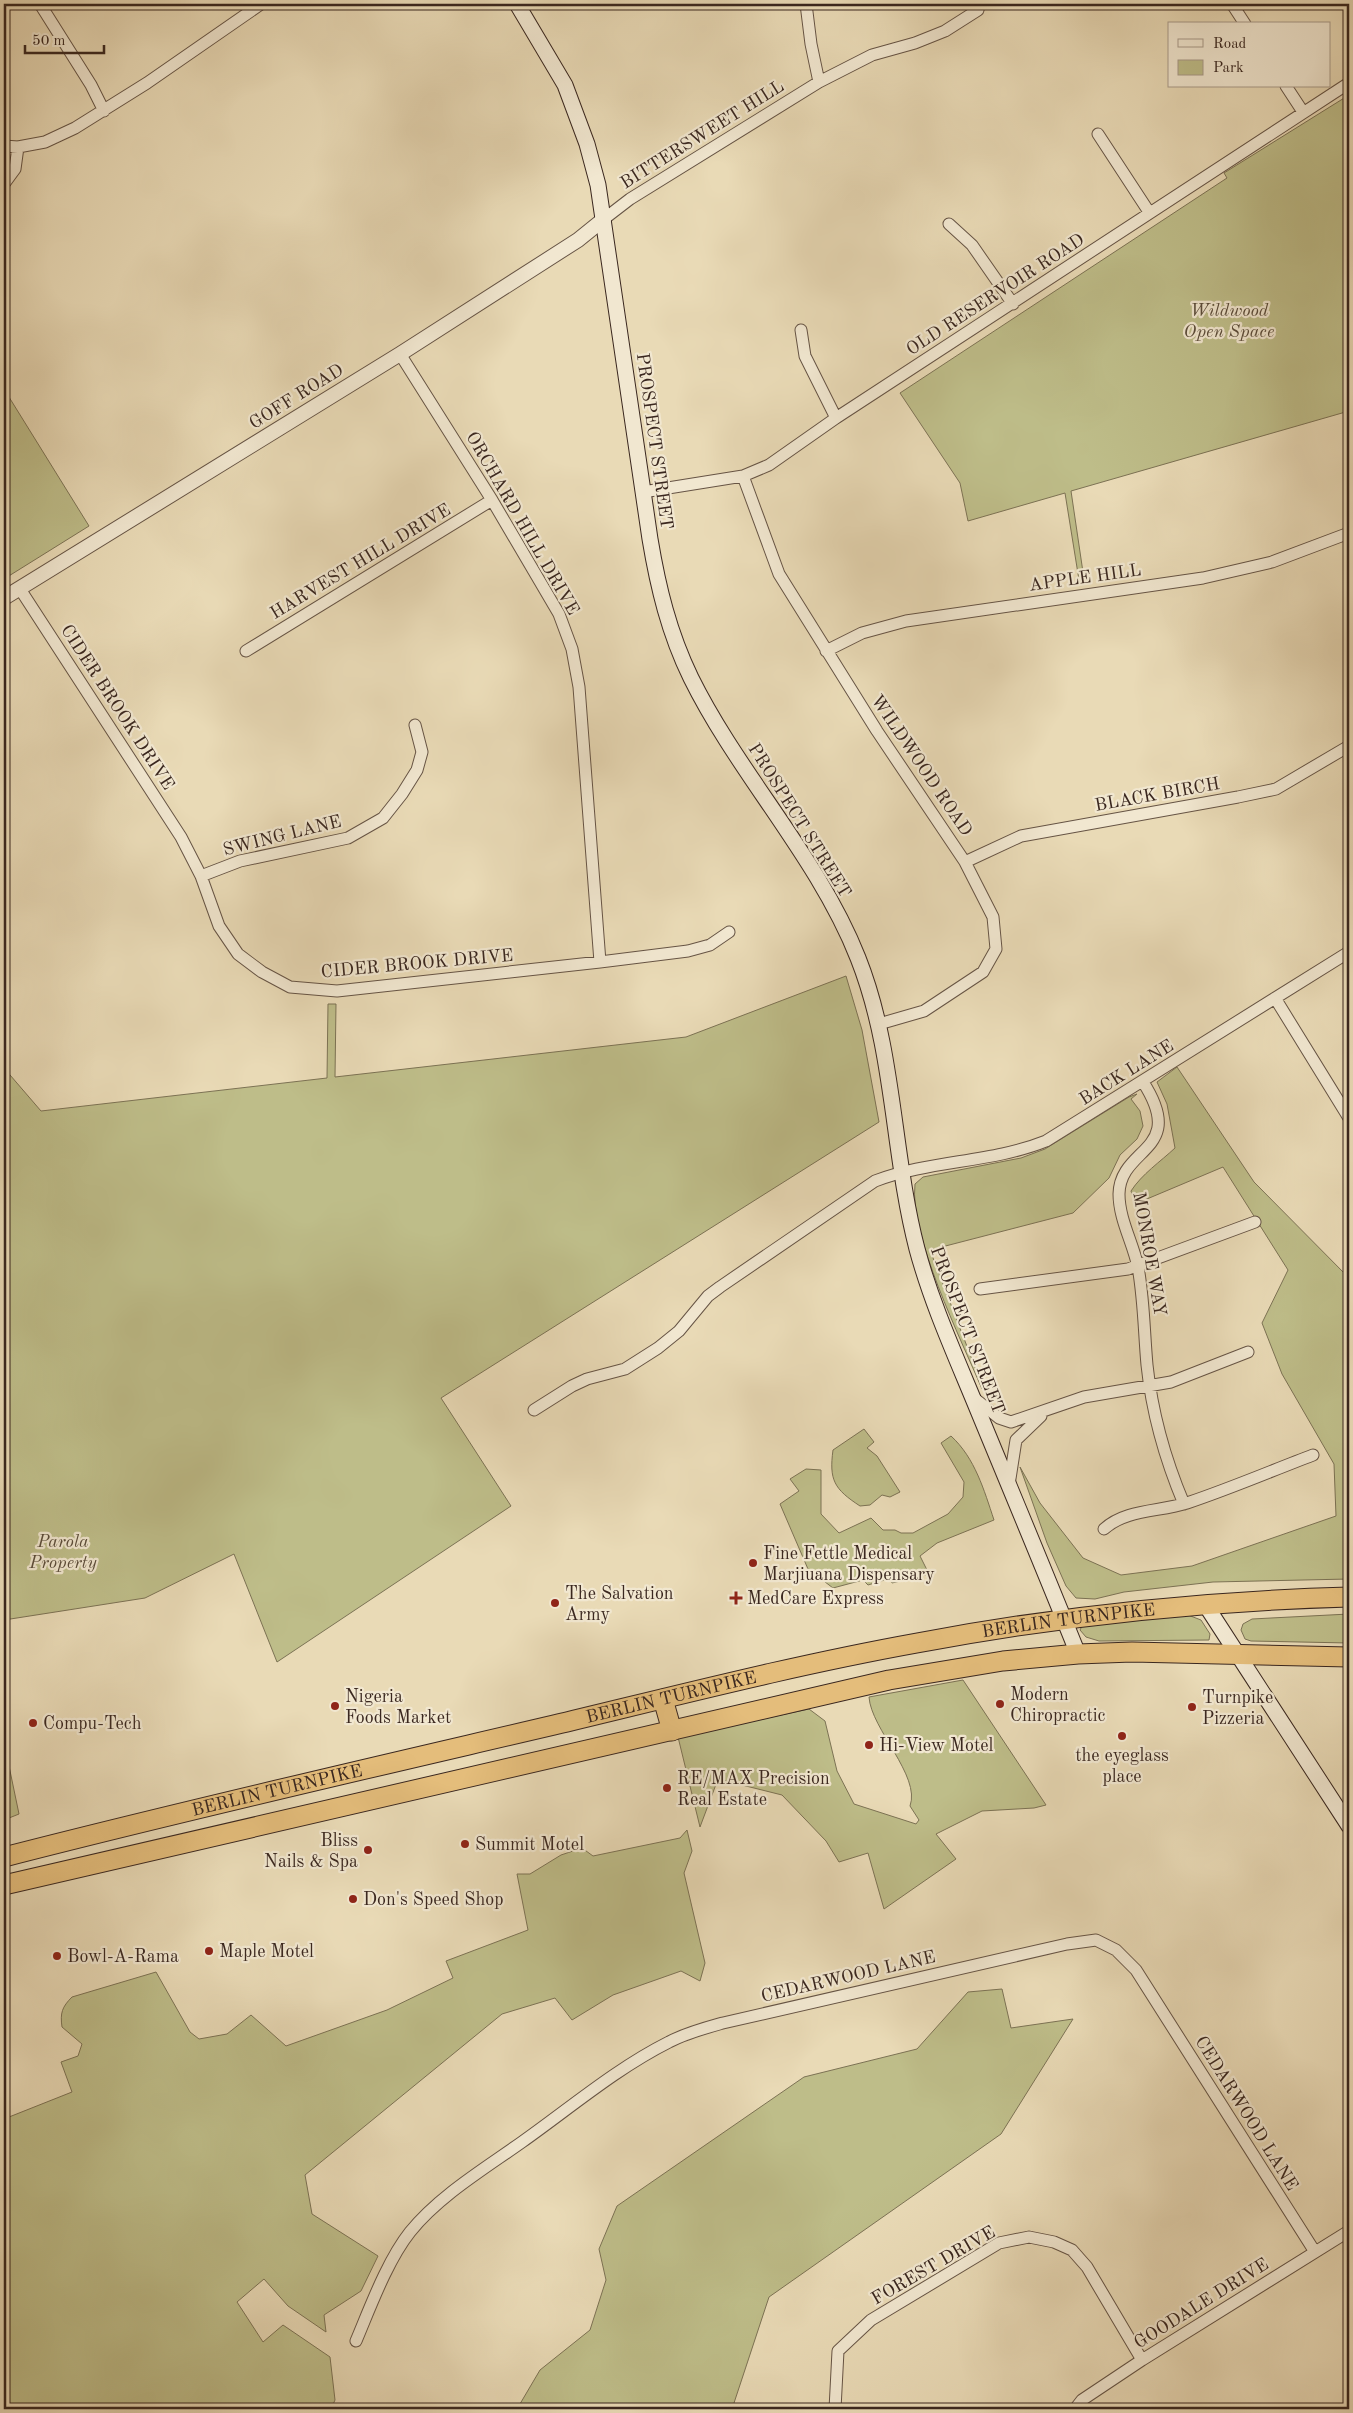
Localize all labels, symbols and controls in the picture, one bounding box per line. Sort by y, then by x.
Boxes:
scale bar [25,22,104,54]
legend [1168,22,1330,88]
text: 50 m [32,34,66,49]
text: Road [1213,37,1247,52]
text: Park [1213,61,1244,76]
street label: BITTERSWEET HILL [618,77,787,193]
street label: OLD RESERVOIR ROAD [903,231,1088,359]
park label: Wildwood Open Space [1184,302,1274,341]
street label: PROSPECT STREET [633,352,675,531]
street label: GOFF ROAD [246,361,347,433]
street label: ORCHARD HILL DRIVE [462,429,582,618]
street label: HARVEST HILL DRIVE [267,501,454,623]
street label: APPLE HILL [1028,561,1142,595]
street label: CIDER BROOK DRIVE [57,622,177,793]
street label: WILDWOOD ROAD [867,692,975,839]
street label: PROSPECT STREET [744,740,854,901]
street label: BLACK BIRCH [1093,775,1221,815]
street label: SWING LANE [221,813,343,859]
street label: CIDER BROOK DRIVE [320,947,514,981]
street label: BACK LANE [1076,1037,1177,1109]
street label: MONROE WAY [1129,1191,1169,1318]
street label: PROSPECT STREET [927,1244,1007,1417]
park label: Parola Property [28,1533,98,1572]
place label: Fine Fettle Medical Marjiuana Dispensary [763,1545,935,1584]
marker: Fine Fettle Medical Marjiuana Dispensary [747,1557,759,1569]
place label: The Salvation Army [565,1585,674,1624]
place label: MedCare Express [747,1590,884,1608]
marker: MedCare Express [729,1591,743,1605]
marker: The Salvation Army [549,1597,561,1609]
street label: BERLIN TURNPIKE [980,1601,1156,1641]
street label: BERLIN TURNPIKE [584,1669,758,1727]
place label: Modern Chiropractic [1010,1686,1106,1725]
place label: Nigeria Foods Market [345,1688,451,1727]
place label: Turnpike Pizzeria [1202,1689,1273,1728]
marker: Modern Chiropractic [994,1698,1006,1710]
marker: Nigeria Foods Market [329,1700,341,1712]
marker: Turnpike Pizzeria [1186,1701,1198,1713]
place label: Compu-Tech [43,1715,142,1733]
marker: Compu-Tech [27,1717,39,1729]
marker: the eyeglass place [1116,1730,1128,1742]
place label: Hi-View Motel [879,1737,994,1755]
marker: Hi-View Motel [863,1739,875,1751]
place label: the eyeglass place [1075,1747,1169,1786]
street label: BERLIN TURNPIKE [190,1762,364,1820]
place label: RE/MAX Precision Real Estate [677,1770,830,1809]
marker: RE/MAX Precision Real Estate [661,1782,673,1794]
place label: Bliss Nails & Spa [264,1832,358,1871]
place label: Summit Motel [475,1836,584,1854]
marker: Summit Motel [459,1838,471,1850]
marker: Bliss Nails & Spa [362,1844,374,1856]
place label: Don's Speed Shop [363,1891,504,1909]
marker: Don's Speed Shop [347,1893,359,1905]
place label: Maple Motel [219,1943,314,1961]
marker: Maple Motel [203,1945,215,1957]
place label: Bowl-A-Rama [67,1948,179,1966]
street label: CEDARWOOD LANE [759,1948,937,2006]
marker: Bowl-A-Rama [51,1950,63,1962]
street label: CEDARWOOD LANE [1191,2033,1301,2194]
street label: FOREST DRIVE [869,2223,998,2309]
street label: GOODALE DRIVE [1131,2255,1272,2352]

